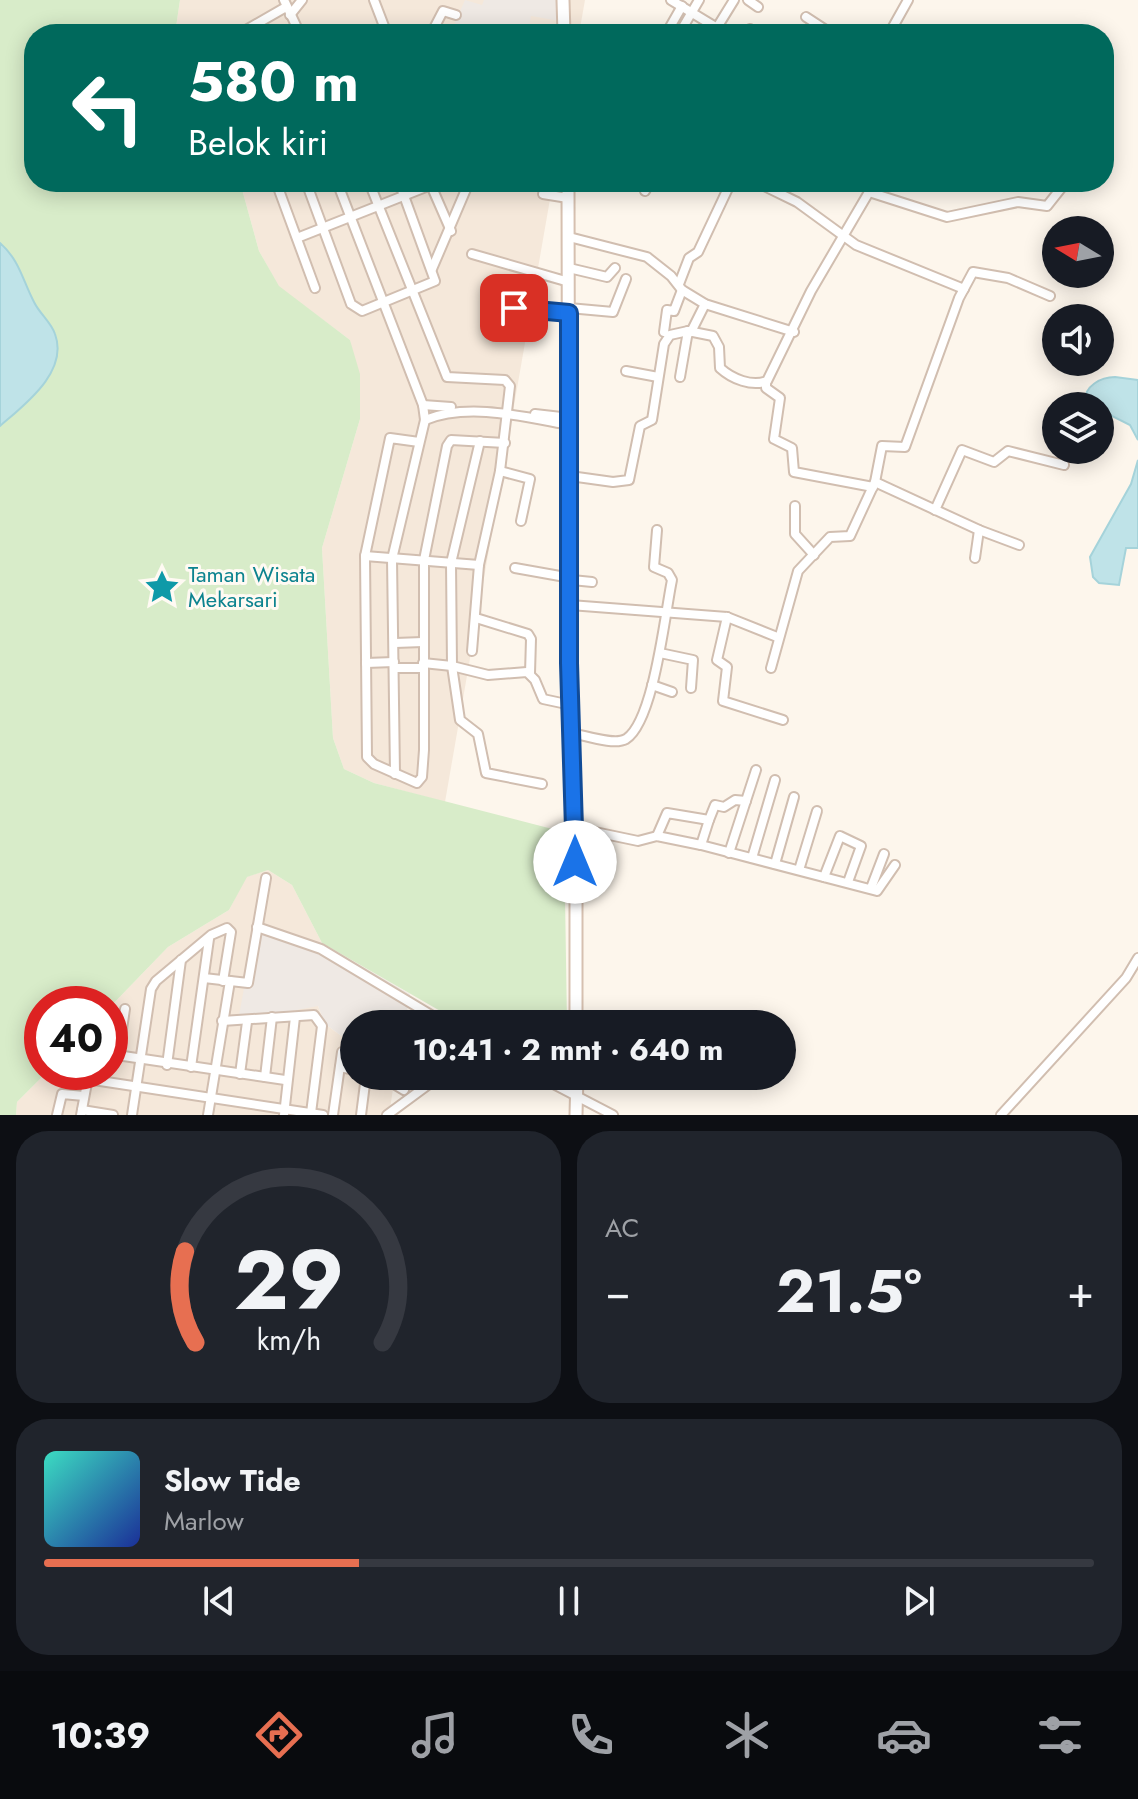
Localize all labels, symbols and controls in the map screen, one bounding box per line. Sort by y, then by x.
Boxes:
text: 580 m [188,41,359,122]
icon: left [56,56,160,160]
text: Belok kiri [188,116,328,168]
north arrow [1042,216,1114,288]
map controls [1042,216,1114,464]
pin [480,274,548,342]
icon: arrive [492,286,536,330]
button: sound [1042,304,1114,376]
button: layers [1042,392,1114,464]
place label: Taman Wisata Mekarsari [188,558,315,615]
place icon: Taman Wisata Mekarsari [143,568,181,606]
position arrow [533,820,617,904]
speed limit sign: 40 [24,986,128,1090]
text: 10:41 · 2 mnt · 640 m [413,1028,723,1071]
text: AC [605,1209,639,1247]
text: 29 [233,1220,344,1340]
text: 21.5° [776,1248,922,1335]
text: − [605,1260,631,1324]
text: + [1067,1260,1094,1324]
text: km/h [256,1319,321,1361]
text: Slow Tide [164,1459,301,1502]
text: Marlow [164,1502,244,1540]
icon: previous [197,1579,241,1623]
icon: pause [547,1579,591,1623]
icon: next [897,1579,941,1623]
icon: directions [251,1707,307,1763]
icon: music [407,1707,463,1763]
icon: phone [563,1707,619,1763]
icon: climate [719,1707,775,1763]
icon: car [876,1707,932,1763]
icon: filters [1032,1707,1088,1763]
text: 10:39 [50,1709,150,1761]

